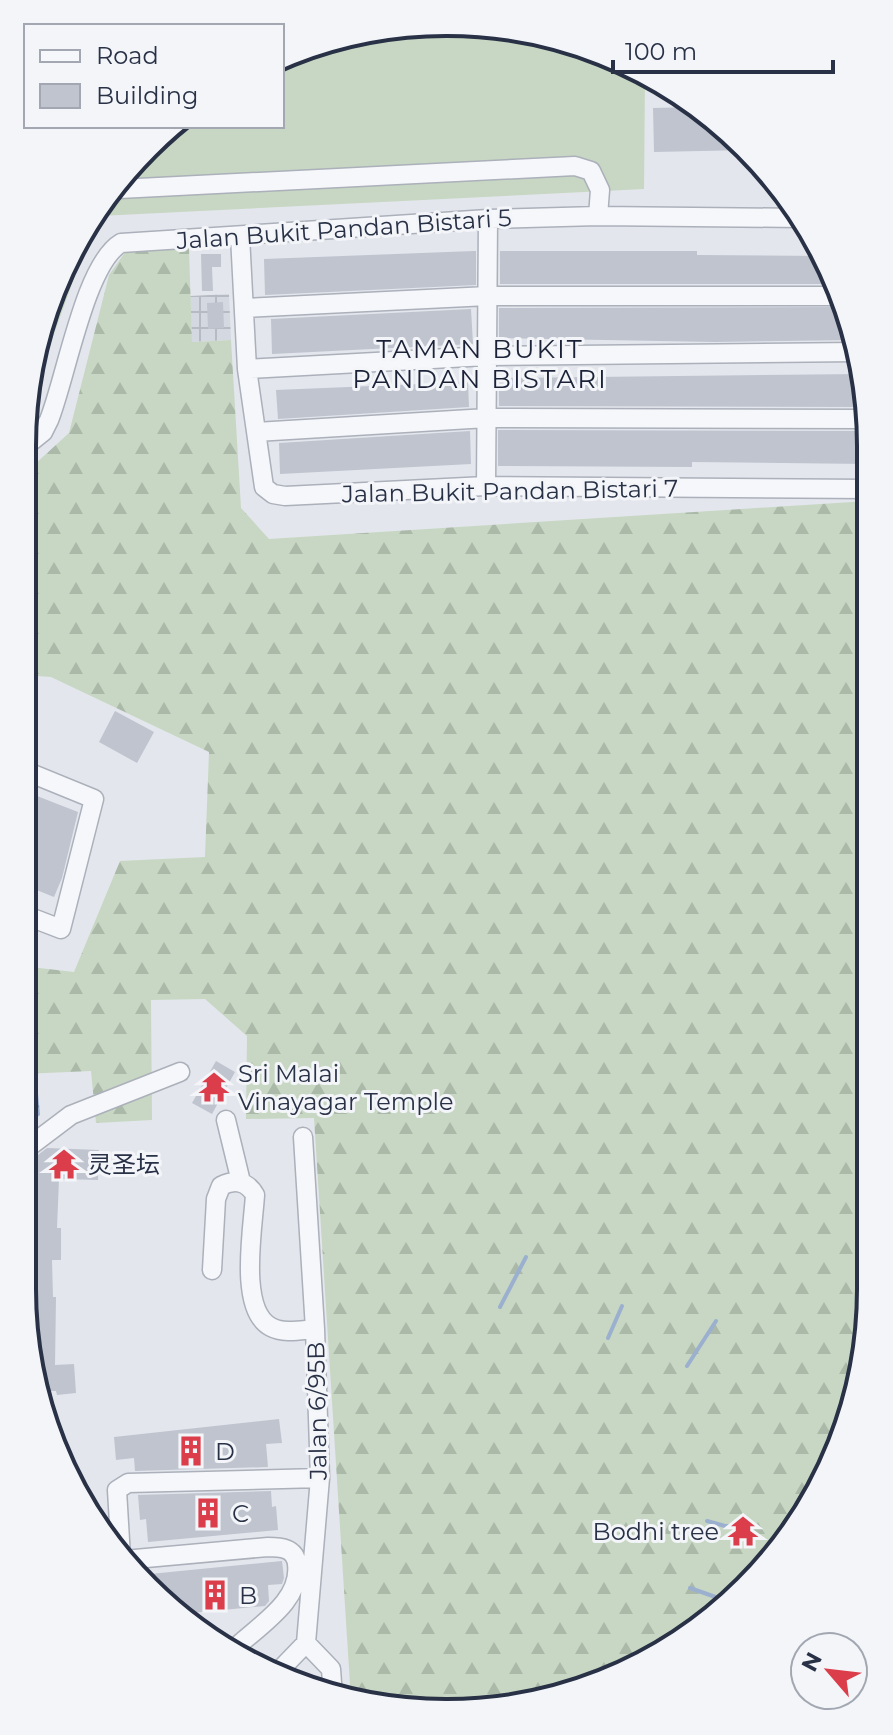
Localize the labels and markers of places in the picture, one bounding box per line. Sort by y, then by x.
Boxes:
place label: Sri Malai Vinayagar Temple [238,1059,454,1116]
temple icon: Sri Malai Vinayagar Temple [197,1070,231,1104]
temple icon: 灵圣坛 [47,1147,81,1181]
place label: 灵圣坛 [88,1150,160,1179]
building icon: D [174,1434,208,1468]
place label: D [215,1437,235,1466]
building icon: C [191,1496,225,1530]
place label: C [232,1499,249,1528]
temple icon: Bodhi tree [726,1514,760,1548]
place label: Bodhi tree [593,1517,719,1546]
building icon: B [198,1578,232,1612]
place label: B [239,1581,257,1610]

